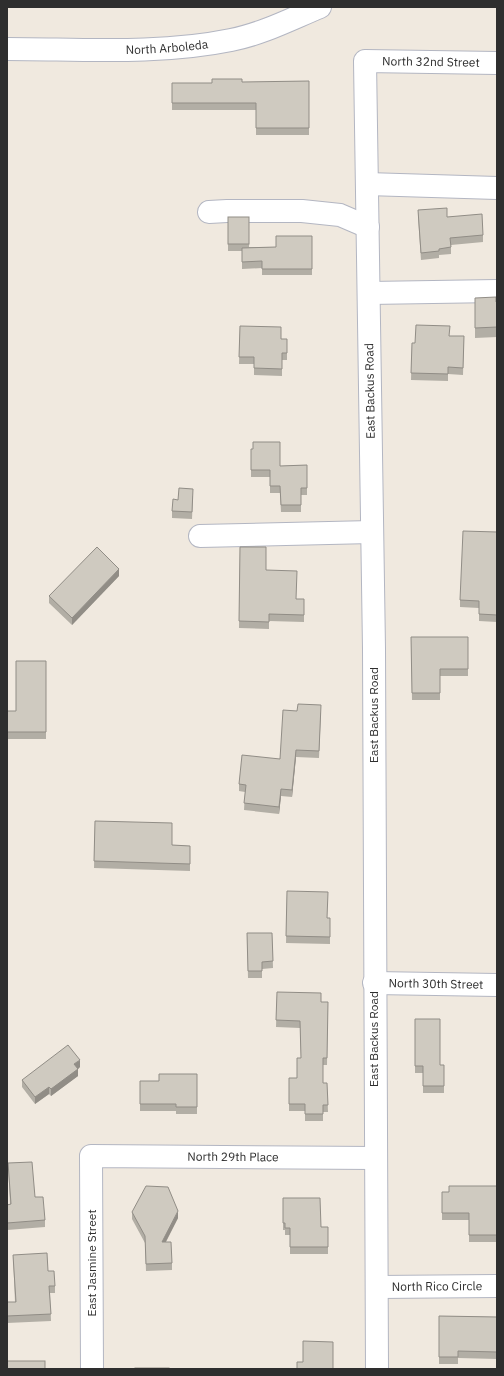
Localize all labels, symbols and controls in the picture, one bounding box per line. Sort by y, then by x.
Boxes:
street label: North Arboleda [126,36,210,57]
street label: North 32nd Street [382,53,480,70]
street label: East Backus Road [361,343,378,439]
street label: East Backus Road [366,667,381,763]
street label: North 30th Street [388,975,484,992]
street label: East Backus Road [366,991,381,1087]
street label: North 29th Place [187,1149,279,1164]
street label: East Jasmine Street [84,1209,99,1317]
street label: North Rico Circle [392,1278,483,1294]

